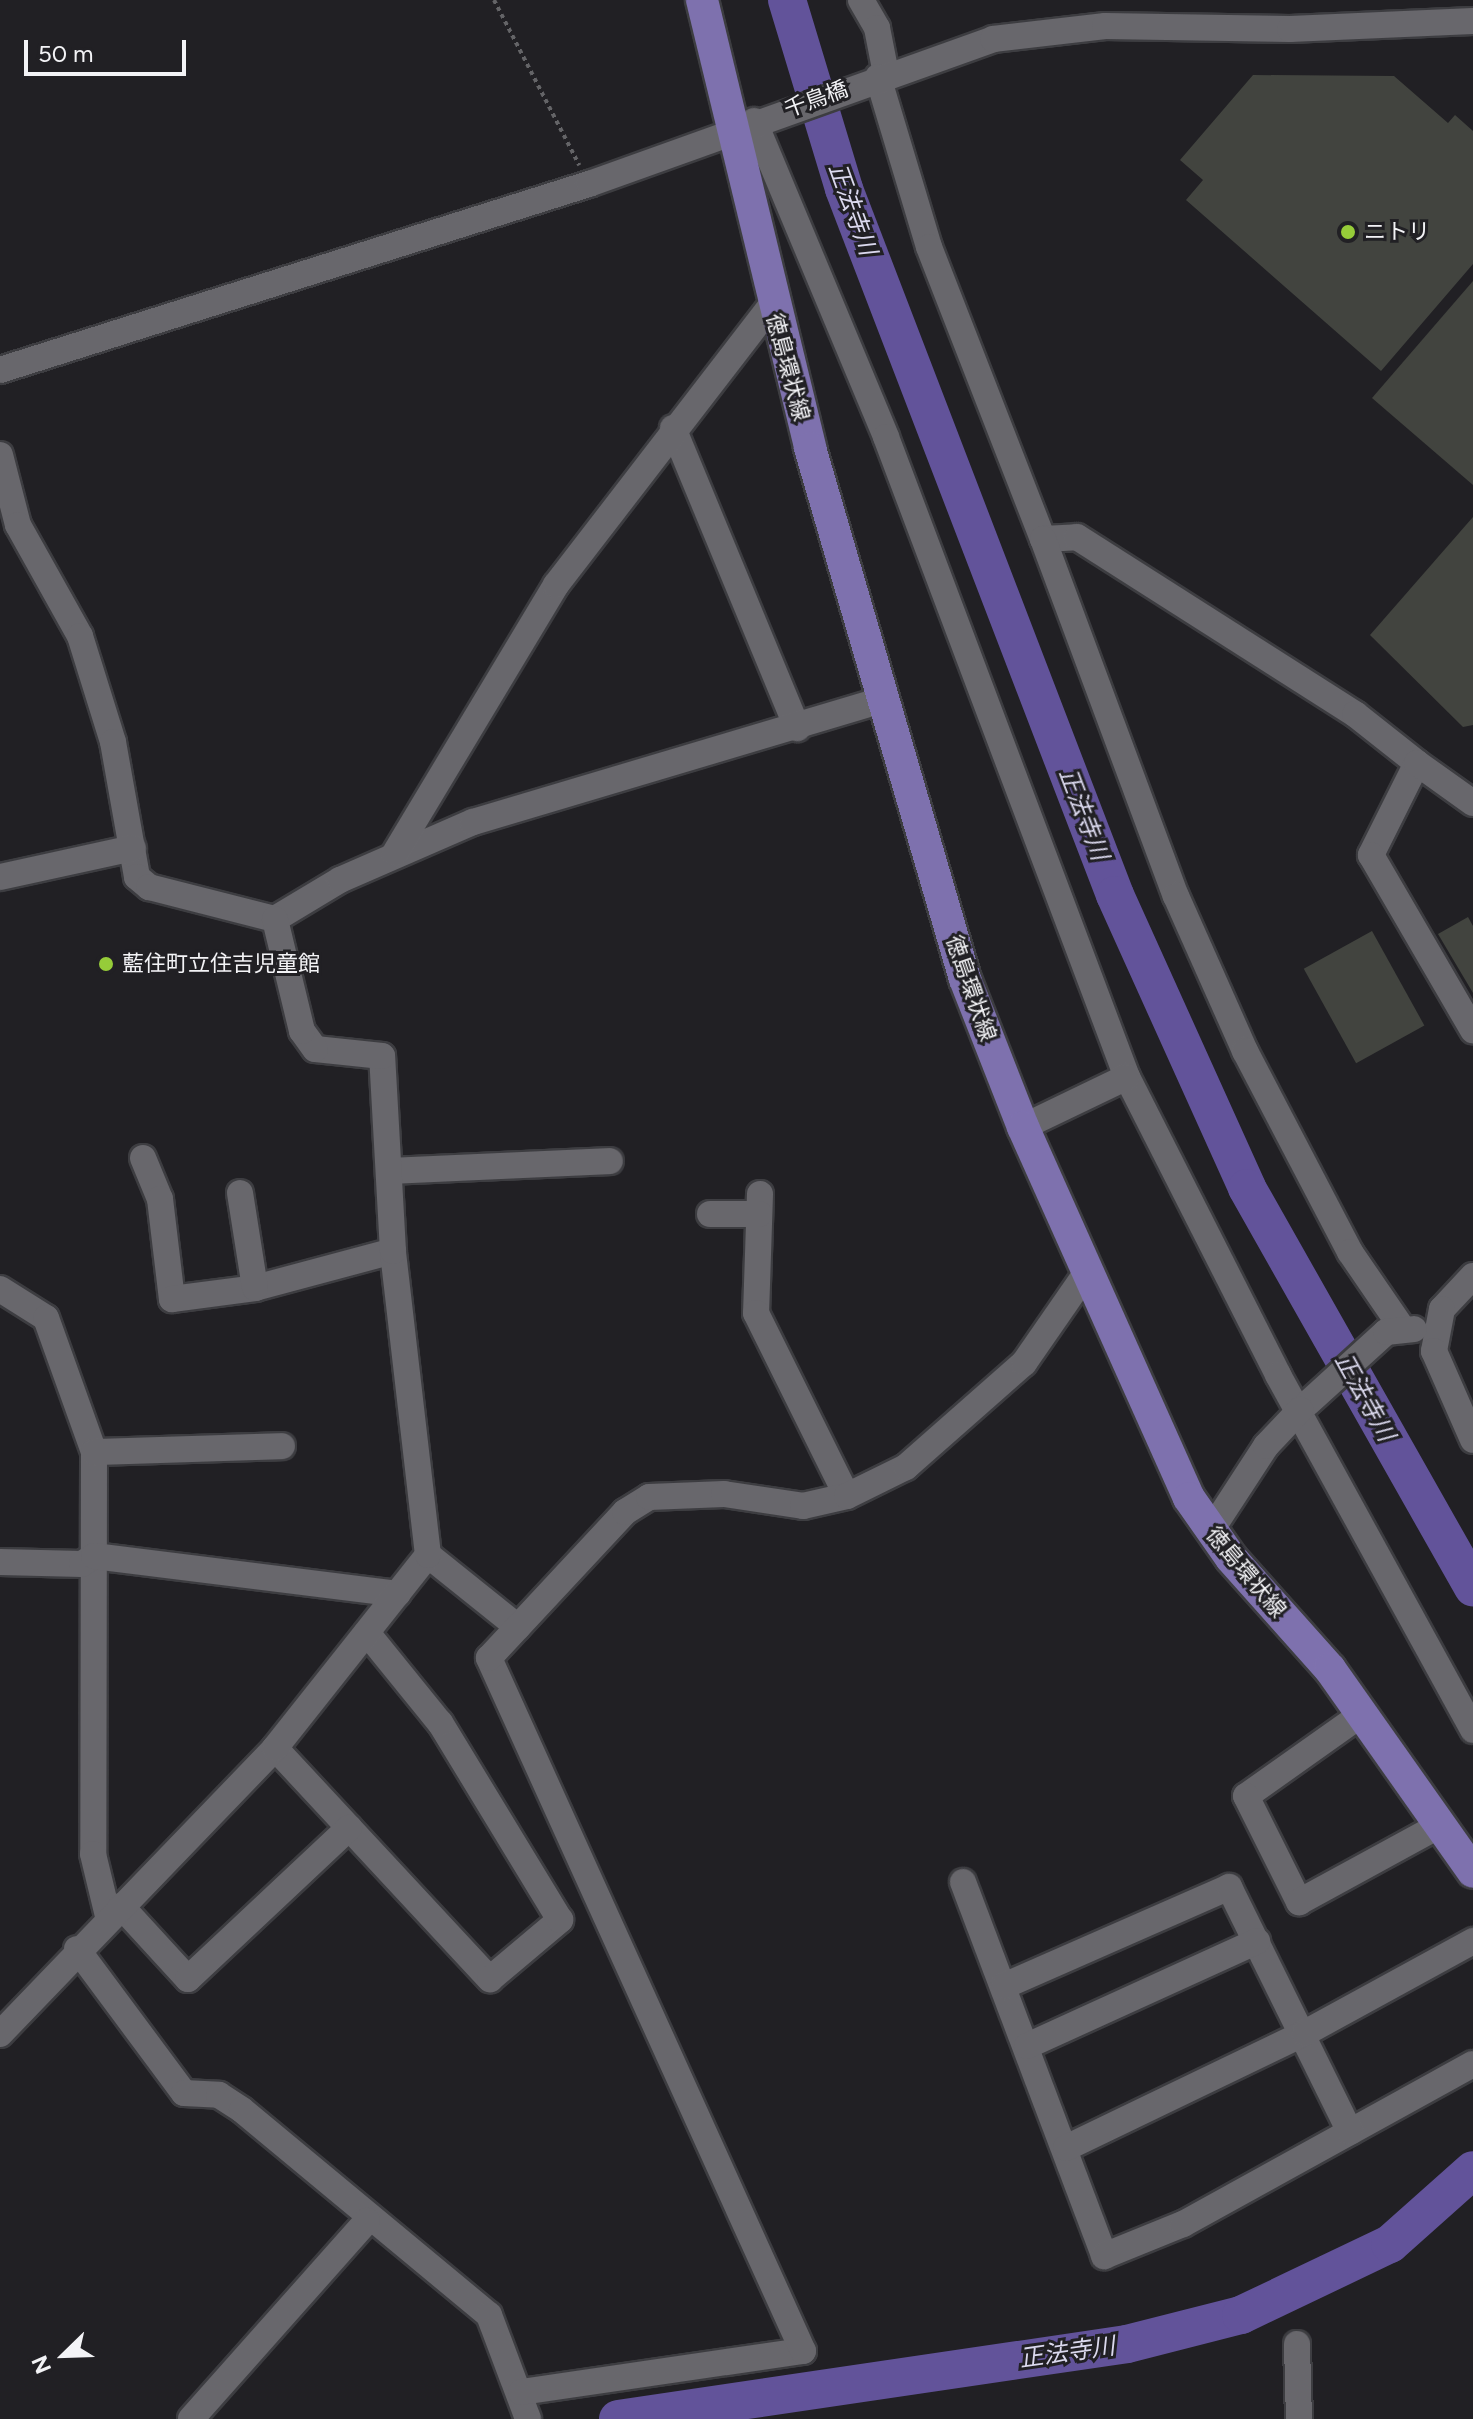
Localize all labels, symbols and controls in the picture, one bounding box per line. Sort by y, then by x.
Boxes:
scale bar [28,24,190,74]
text: 50 m [38,39,94,68]
street label: 千鳥橋 [780,75,852,123]
water label: 正法寺川 [823,159,883,259]
place label: ニトリ [1364,219,1430,245]
marker: ニトリ [1339,223,1357,241]
street label: 徳島環状線 [761,310,815,424]
water label: 正法寺川 [1053,764,1115,864]
street label: 徳島環状線 [941,932,1001,1044]
place label: 藍住町立住吉児童館 [122,951,320,977]
marker: 藍住町立住吉児童館 [97,955,115,973]
water label: 正法寺川 [1329,1348,1401,1446]
street label: 徳島環状線 [1201,1521,1291,1623]
north arrow [24,2315,104,2395]
water label: 正法寺川 [1017,2331,1117,2373]
text: N [26,2351,57,2378]

